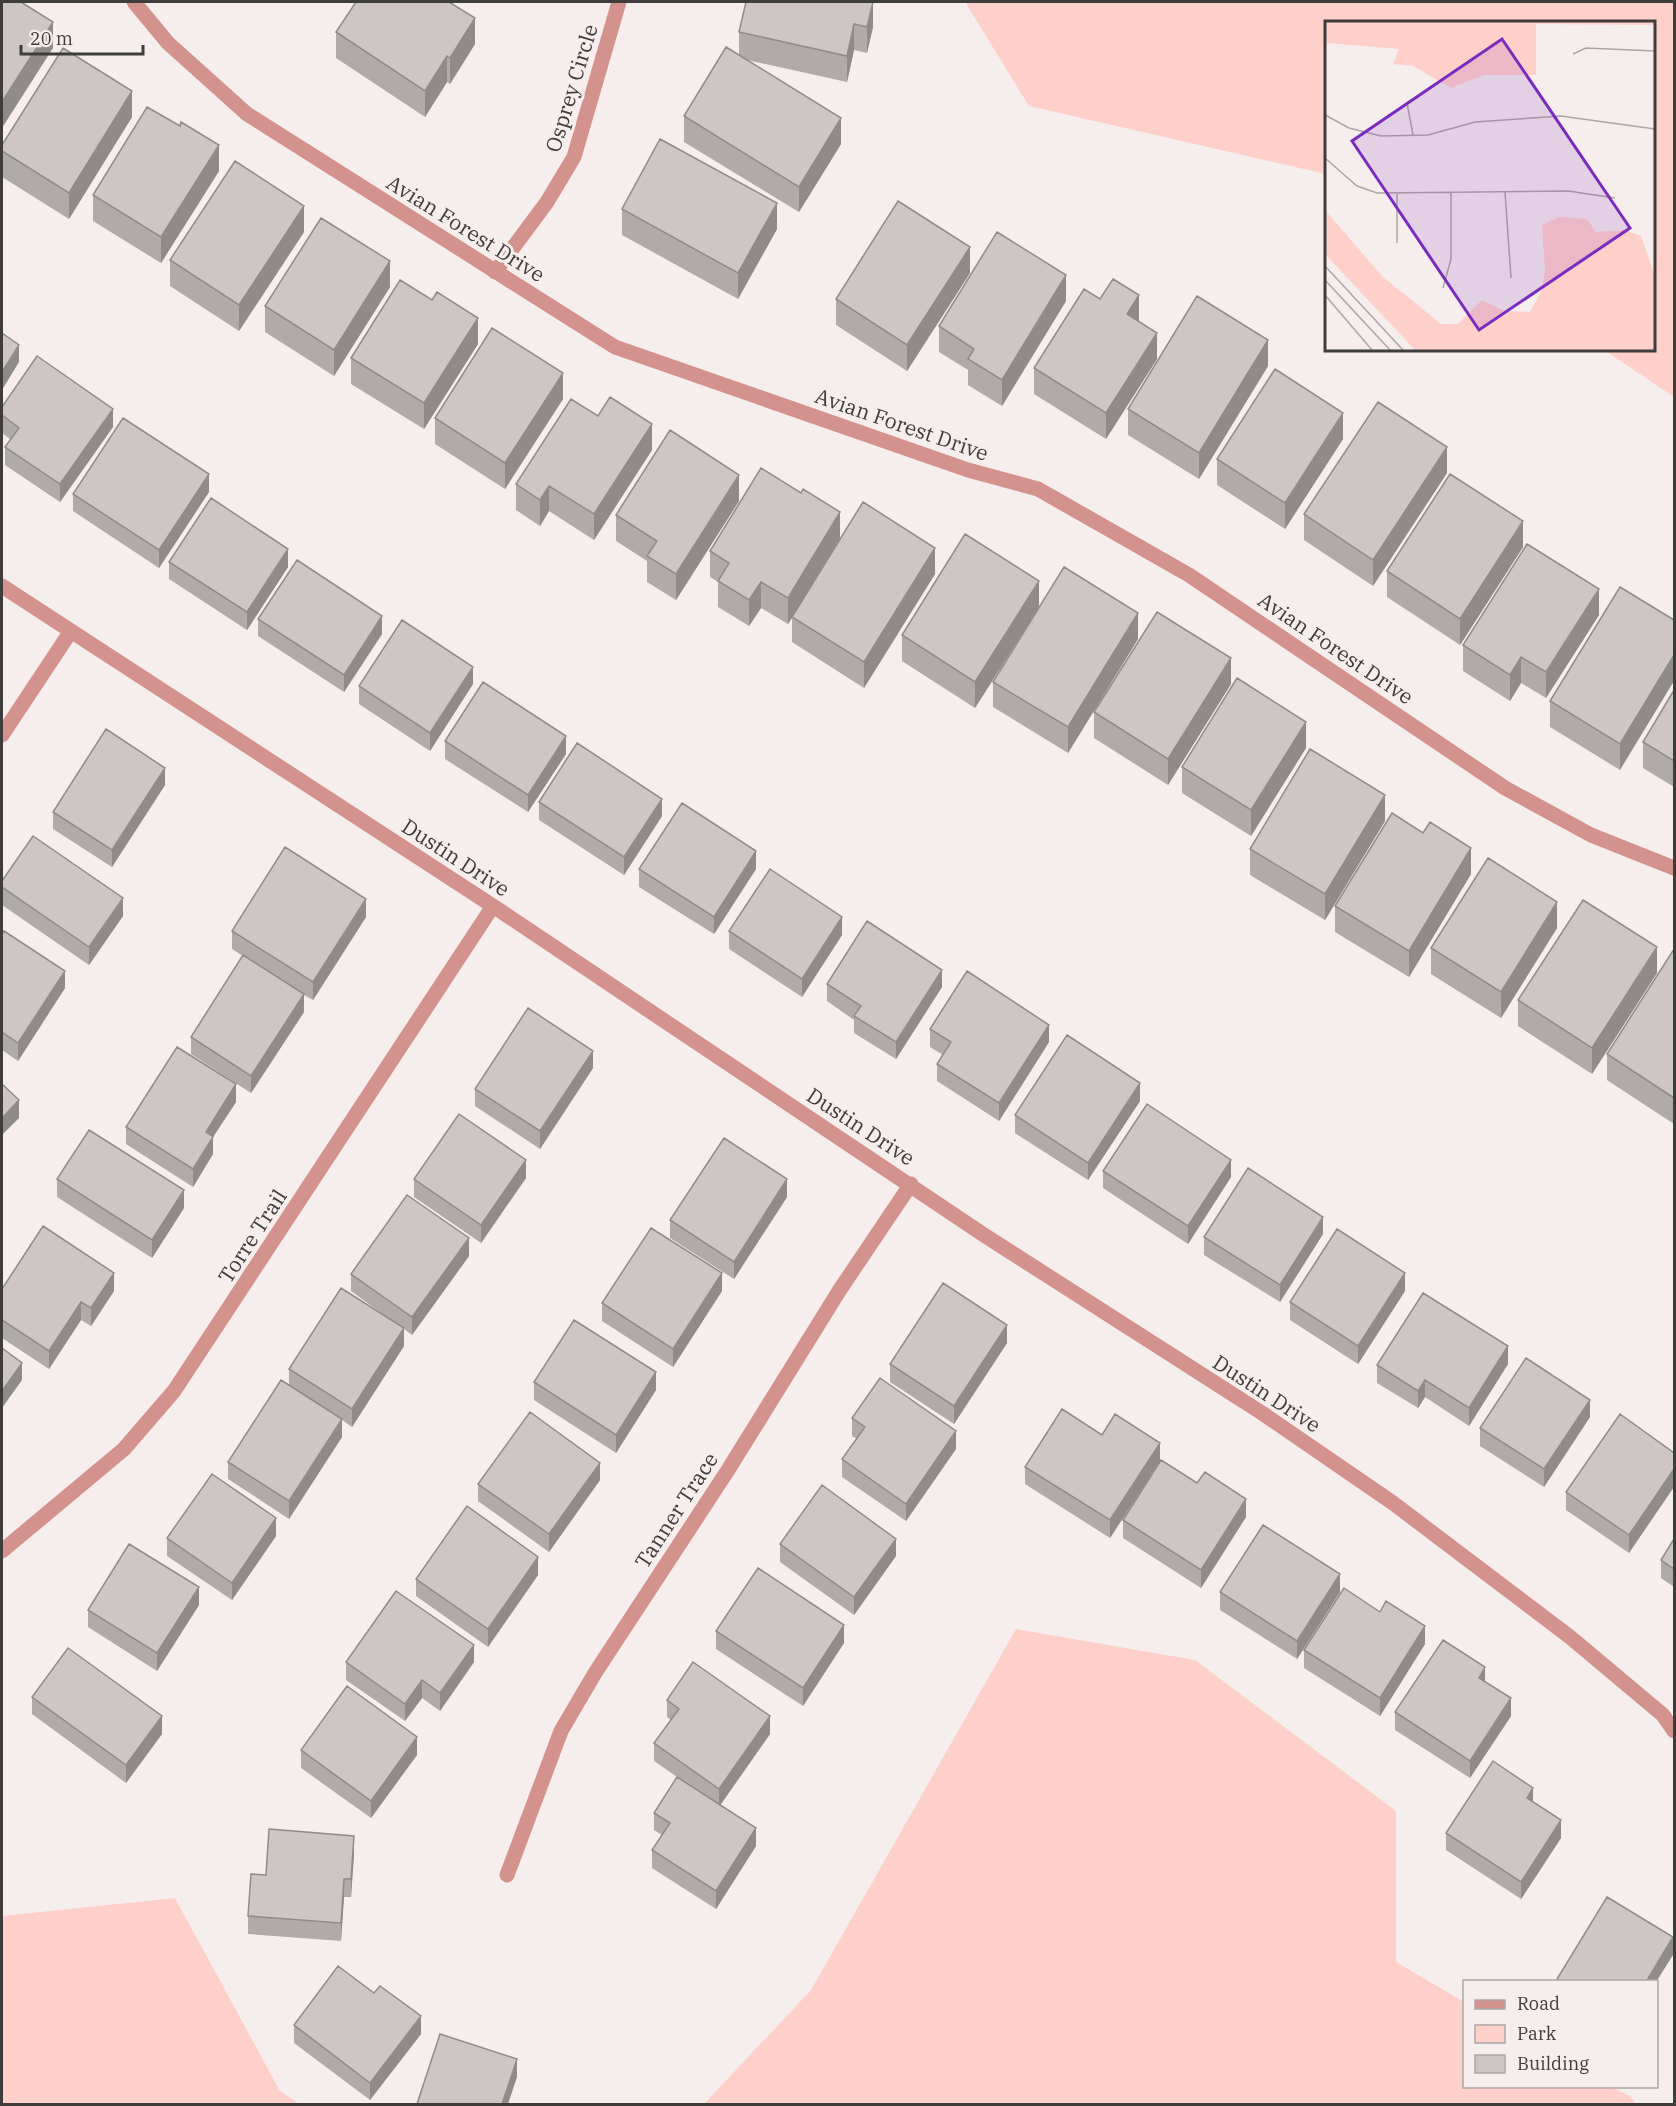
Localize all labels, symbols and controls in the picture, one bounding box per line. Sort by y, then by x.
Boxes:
scale bar [21,18,142,56]
street label: Osprey Circle [538,20,604,156]
inset map [1325,21,1655,351]
text: 20 m [30,27,73,50]
street label: Avian Forest Drive [382,168,550,288]
street label: Avian Forest Drive [812,381,992,467]
street label: Avian Forest Drive [1253,586,1419,710]
street label: Dustin Drive [397,812,515,902]
street label: Dustin Drive [802,1081,920,1171]
street label: Torre Trail [211,1184,293,1288]
street label: Dustin Drive [1208,1348,1326,1438]
street label: Tanner Trace [628,1447,724,1573]
legend [1463,1980,1658,2088]
text: Road [1517,1992,1560,2015]
text: Park [1517,2022,1557,2045]
text: Building [1517,2052,1589,2075]

